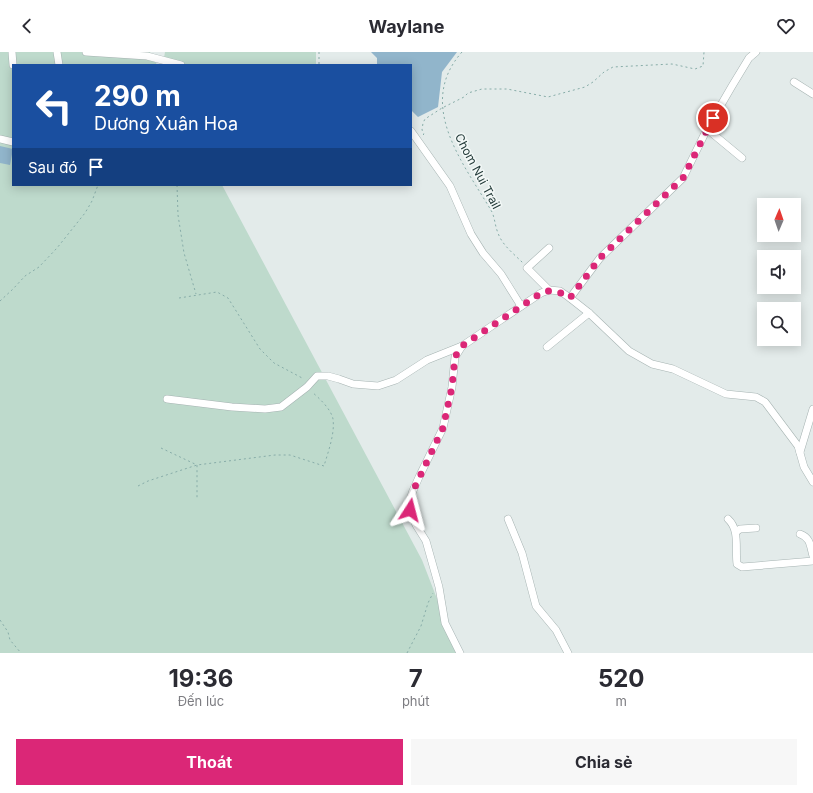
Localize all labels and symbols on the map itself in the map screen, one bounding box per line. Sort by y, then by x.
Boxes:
pin [696,101,730,135]
street label: Chom Nui Trail [452,131,504,211]
north arrow [757,198,801,242]
position arrow [389,489,431,531]

